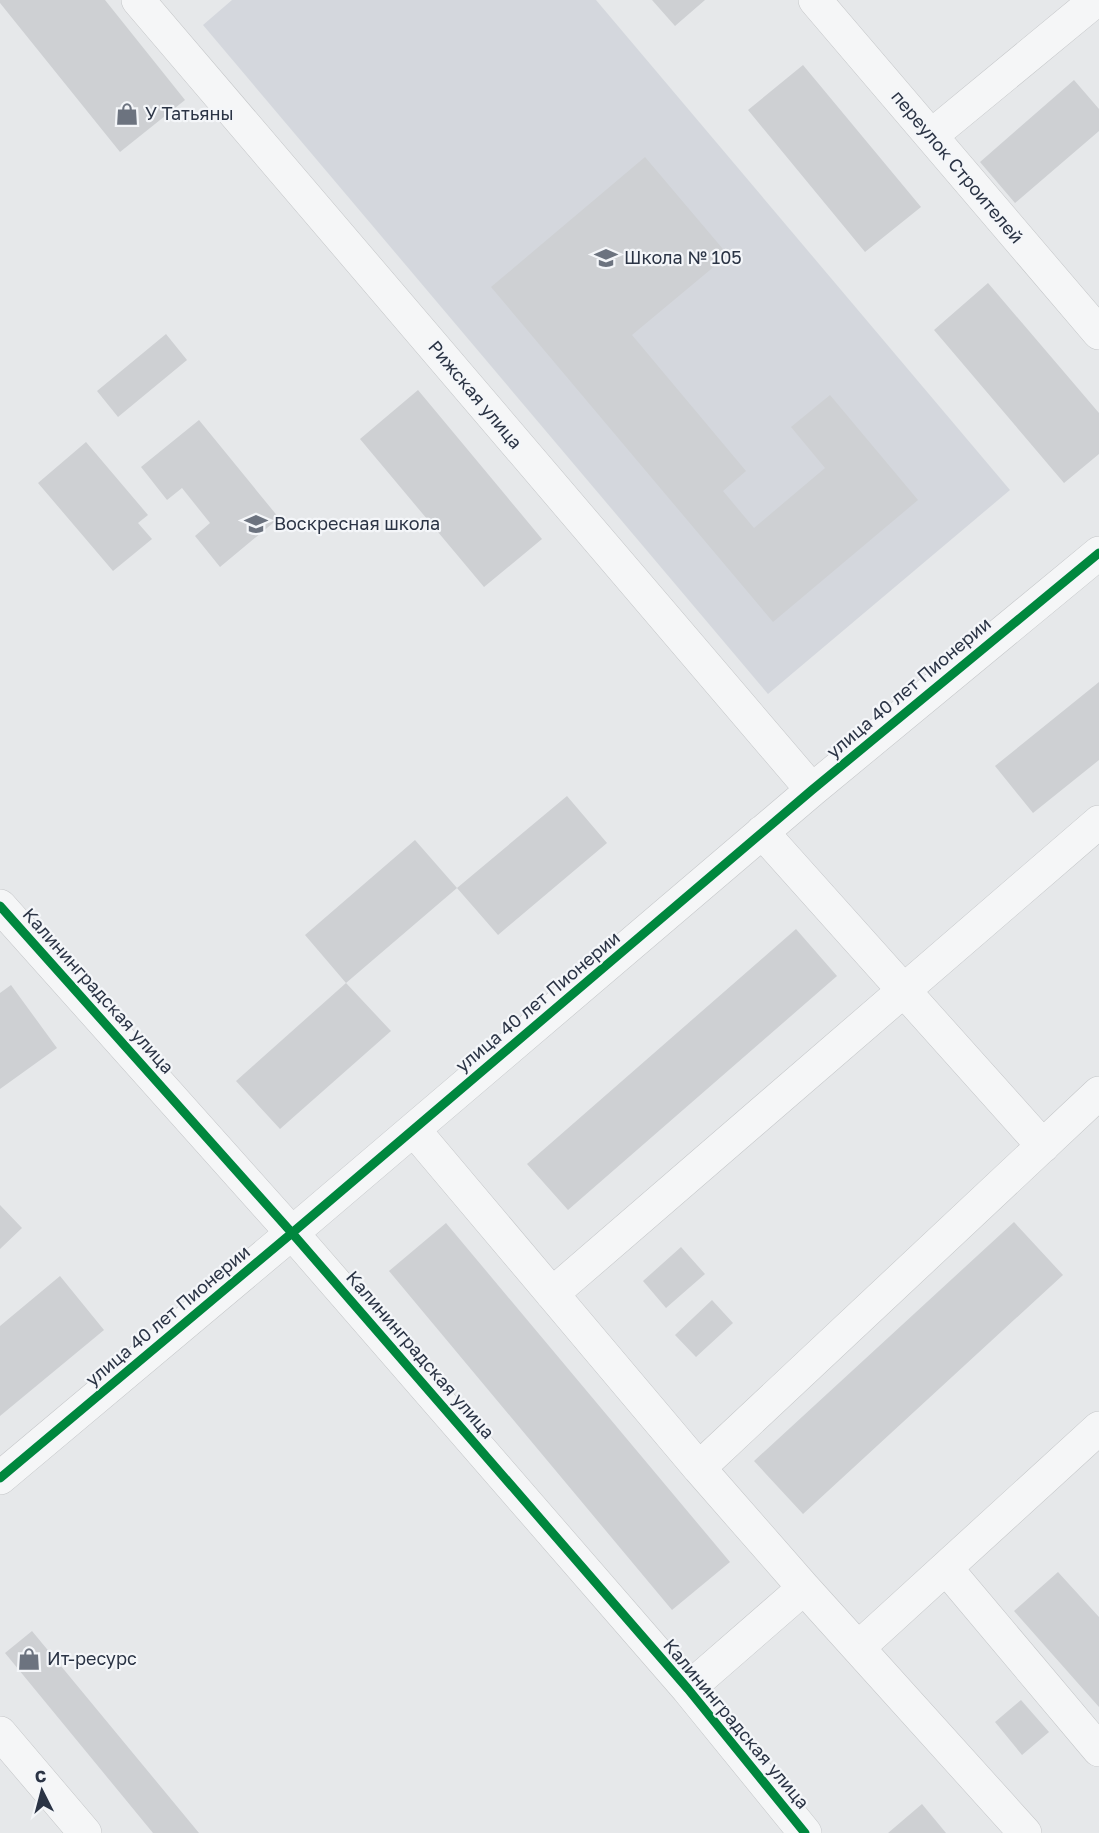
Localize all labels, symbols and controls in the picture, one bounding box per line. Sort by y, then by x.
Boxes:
street label: переулок Строителей [887,85,1028,247]
shop icon: У Татьяны [114,101,140,127]
place label: У Татьяны [145,102,234,124]
school or university icon: Школа № 105 [593,245,619,271]
place label: Школа № 105 [624,246,742,268]
street label: Рижская улица [424,336,527,453]
school or university icon: Воскресная школа [243,511,269,537]
place label: Воскресная школа [274,512,440,534]
street label: улица 40 лет Пионерии [822,612,995,762]
street label: Калининградская улица [19,903,179,1078]
street label: улица 40 лет Пионерии [451,926,624,1076]
street label: улица 40 лет Пионерии [81,1240,254,1390]
street label: Калининградская улица [342,1266,500,1443]
street label: Калининградская улица [659,1634,814,1813]
shop icon: Ит-ресурс [16,1646,42,1672]
place label: Ит-ресурс [47,1647,137,1669]
north arrow [12,1761,72,1821]
text: С [34,1766,47,1787]

